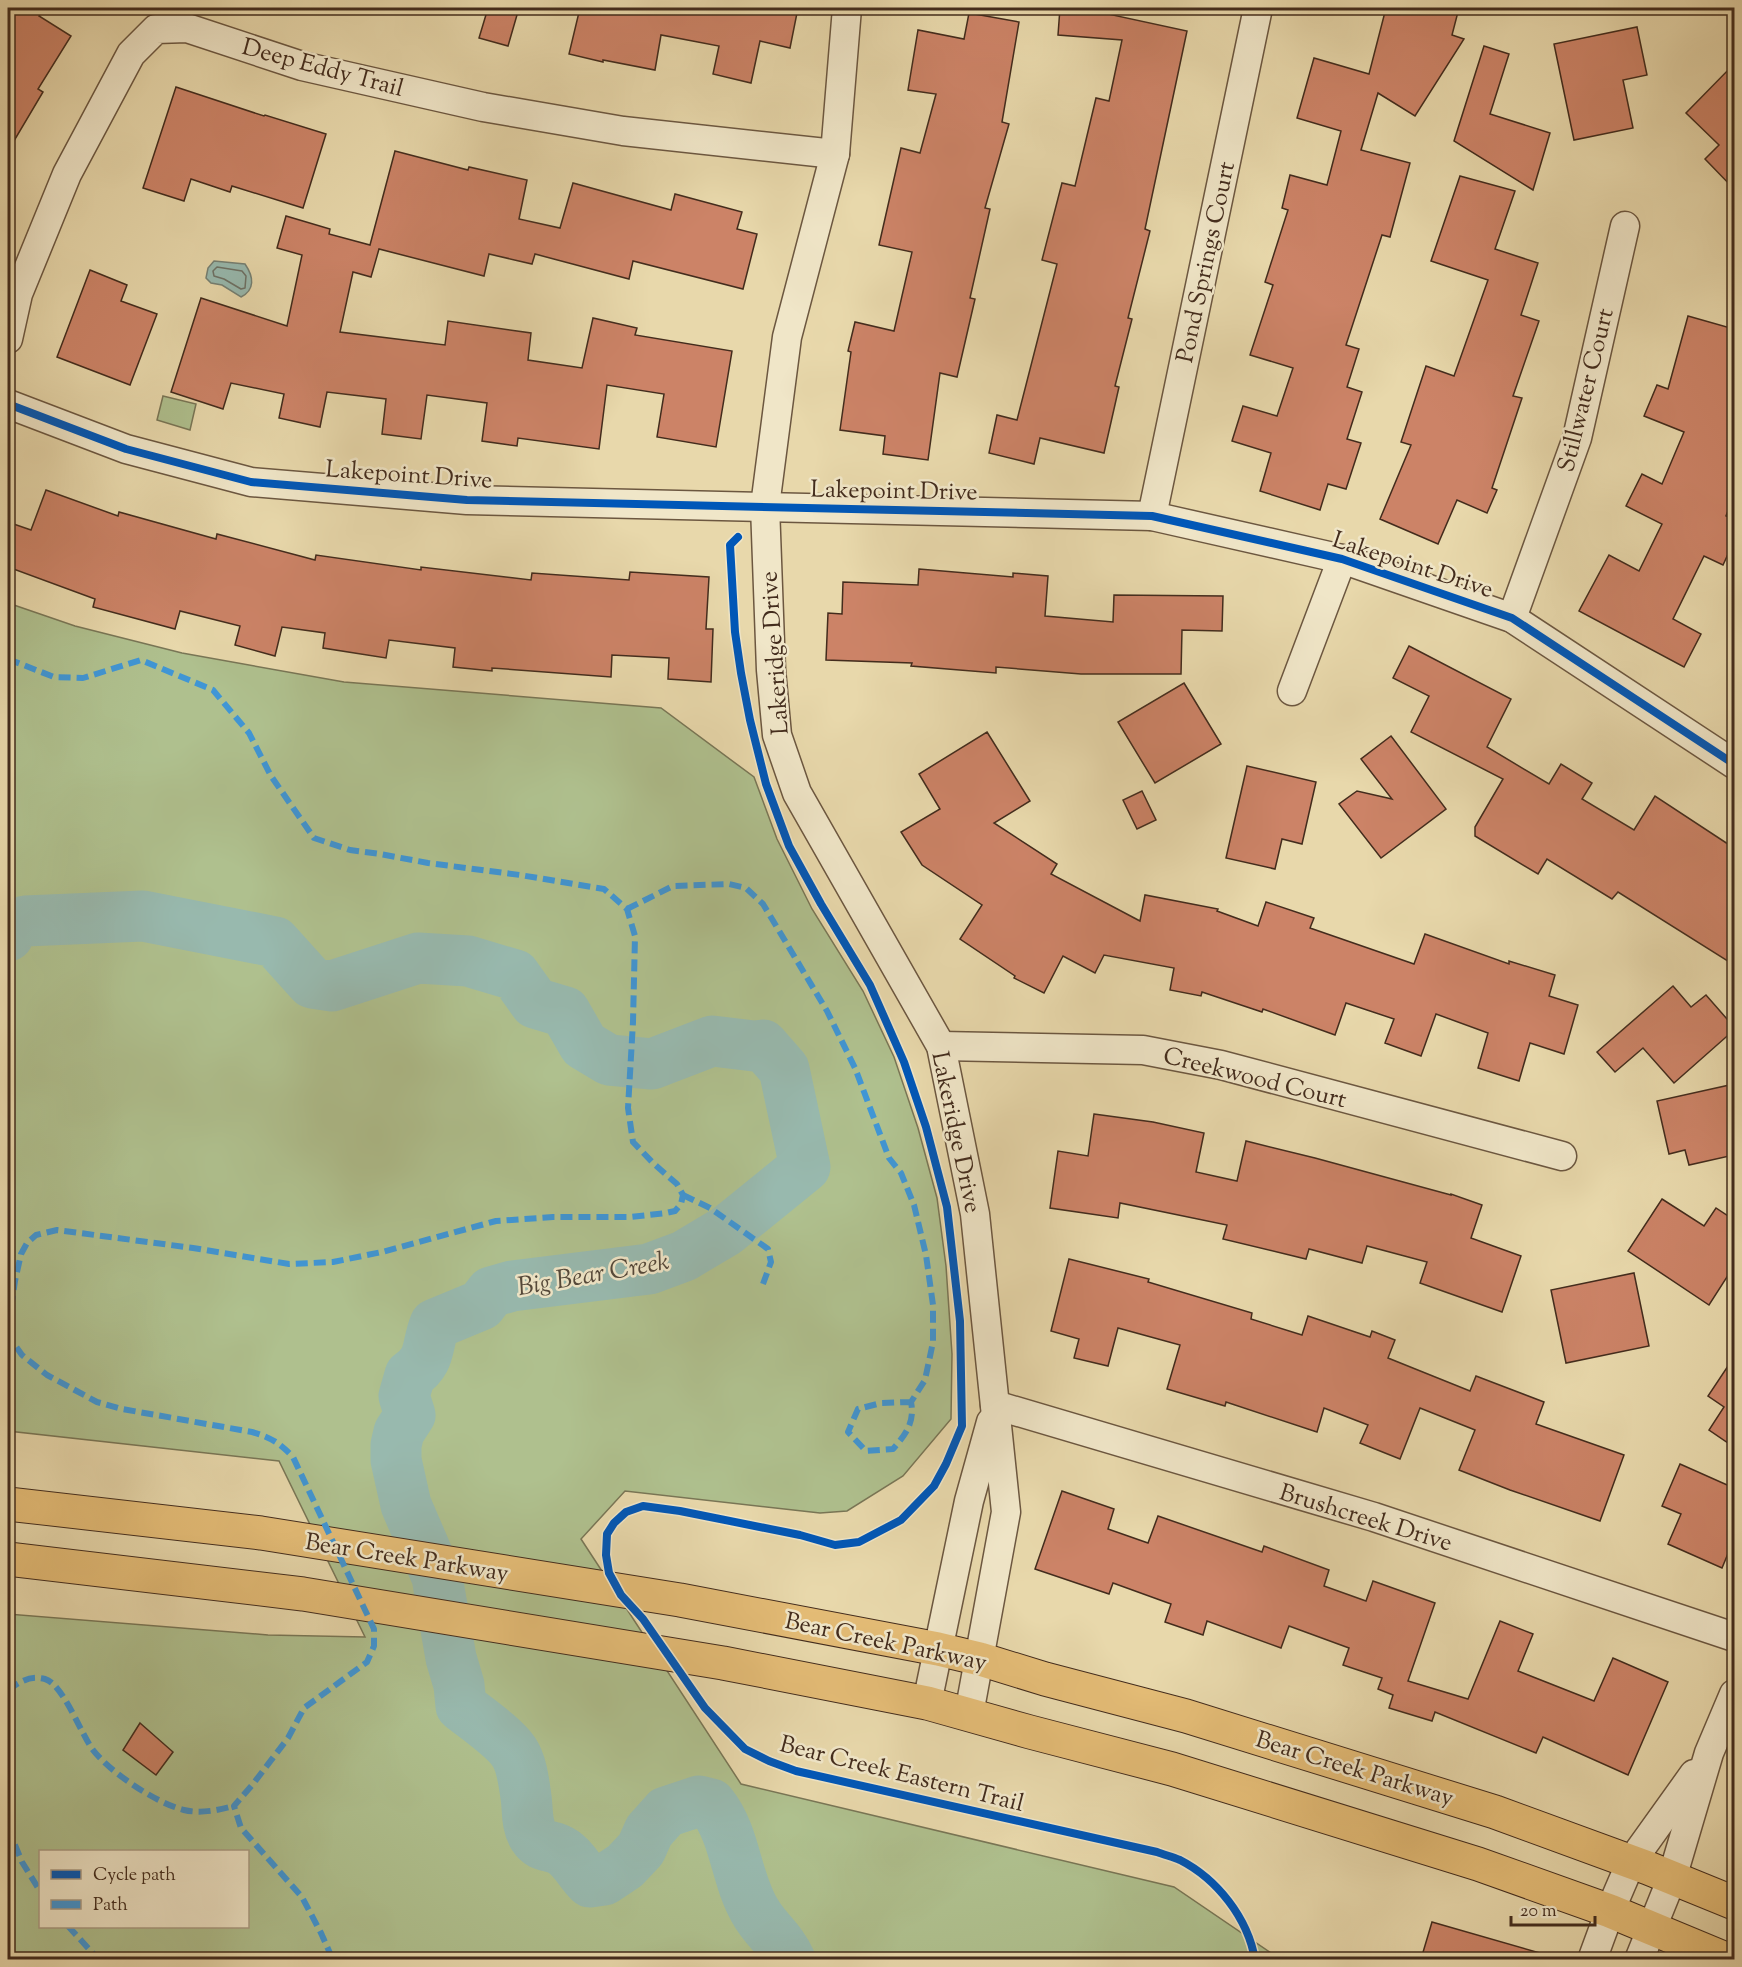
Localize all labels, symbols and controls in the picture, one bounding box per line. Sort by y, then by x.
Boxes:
street label: Deep Eddy Trail [238,31,407,107]
street label: Pond Springs Court [1169,159,1245,366]
street label: Stillwater Court [1550,305,1624,476]
street label: Lakepoint Drive [324,453,494,499]
street label: Lakepoint Drive [810,474,978,510]
street label: Lakepoint Drive [1328,524,1497,608]
street label: Lakeridge Drive [753,570,799,736]
street label: Creekwood Court [1159,1040,1350,1118]
street label: Lakeridge Drive [921,1049,989,1216]
water label: Big Bear Creek [515,1244,672,1307]
street label: Brushcreek Drive [1275,1476,1456,1561]
street label: Bear Creek Parkway [302,1526,511,1592]
street label: Bear Creek Parkway [781,1605,990,1681]
street label: Bear Creek Parkway [1251,1724,1458,1816]
street label: Bear Creek Eastern Trail [776,1728,1028,1822]
legend [39,1850,249,1928]
text: Cycle path [93,1863,176,1889]
scale bar [1511,1889,1595,1927]
text: Path [93,1893,128,1919]
text: 20 m [1520,1899,1557,1925]

